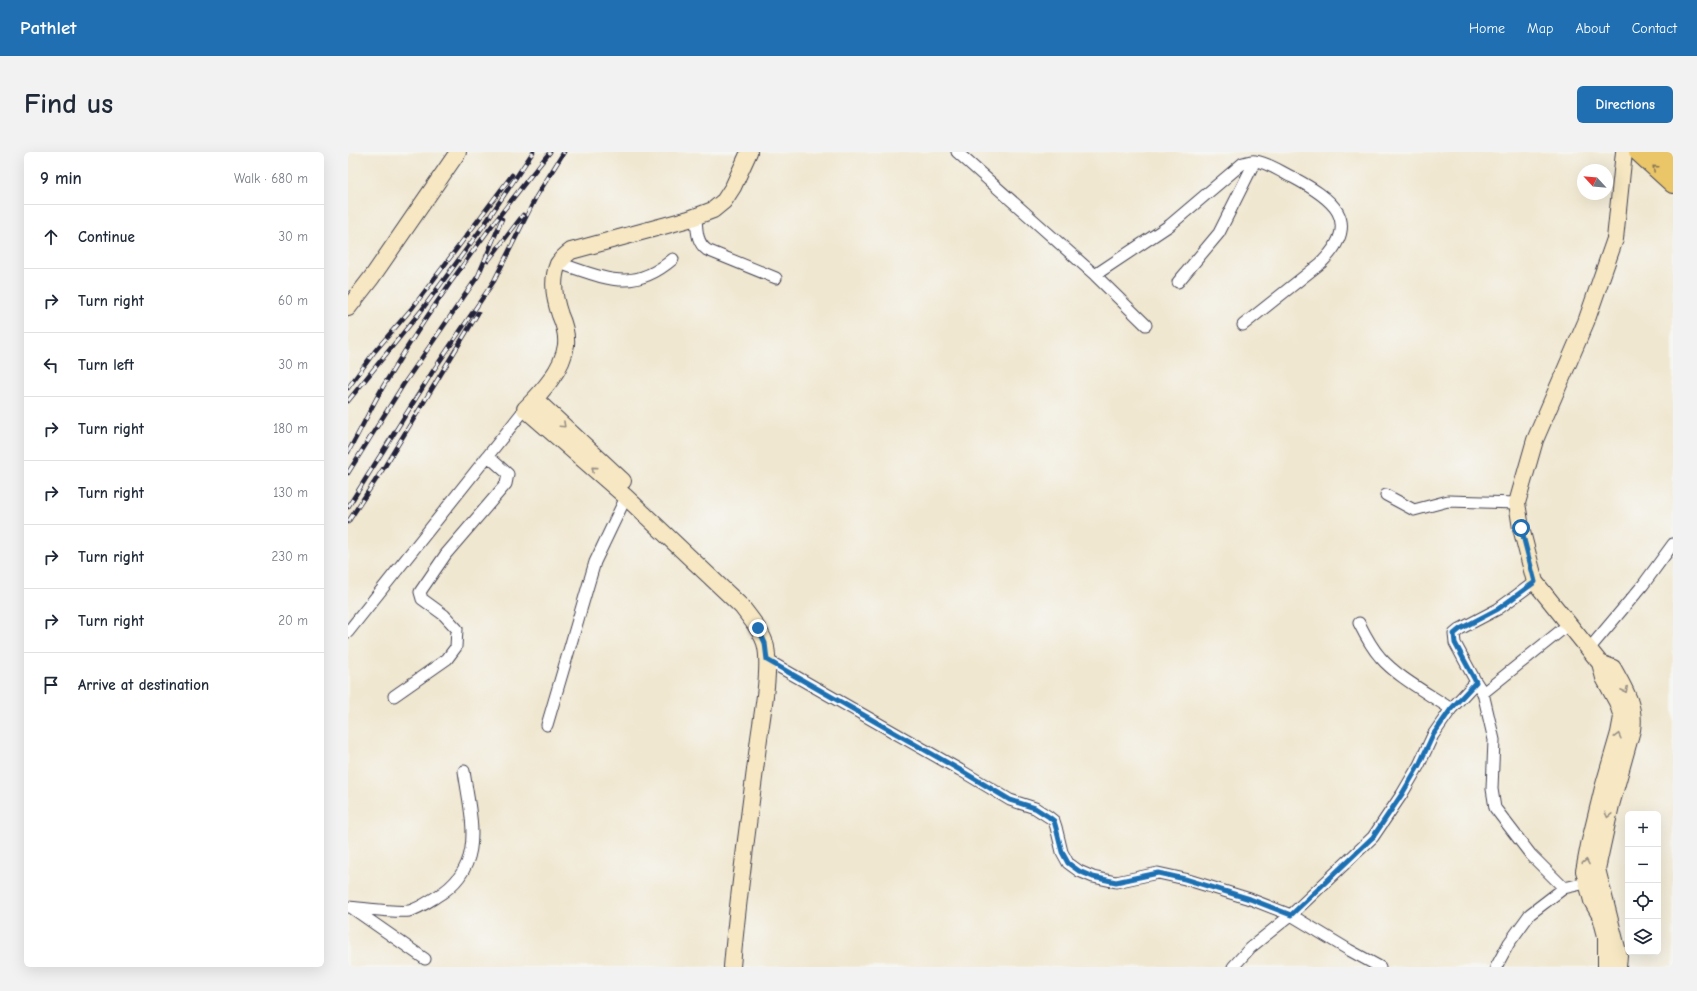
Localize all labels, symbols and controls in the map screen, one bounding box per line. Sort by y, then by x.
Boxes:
text: Pathlet [20,17,76,39]
text: Home [1469,20,1505,37]
text: Map [1527,20,1553,37]
text: About [1575,20,1610,37]
text: Contact [1632,20,1677,37]
button: Directions [1577,86,1673,123]
text: Find us [24,88,113,120]
north arrow [1577,164,1613,200]
one-way arrow [1653,166,1660,173]
text: 9 min [40,169,82,188]
text: Walk · 680 m [234,171,308,186]
icon: ahead [40,226,62,248]
text: Continue [78,228,135,246]
text: 30 m [278,229,308,244]
icon: right [40,290,62,312]
text: Turn right [78,292,144,310]
text: 60 m [278,293,308,308]
icon: left [40,354,62,376]
text: Turn left [78,356,134,374]
text: 30 m [278,357,308,372]
icon: right [40,418,62,440]
text: Turn right [78,420,144,438]
text: 180 m [273,421,308,436]
one-way arrow [559,421,566,428]
one-way arrow [592,467,599,474]
icon: right [40,482,62,504]
text: Turn right [78,484,144,502]
text: 130 m [273,485,308,500]
route start [1512,519,1530,537]
icon: right [40,546,62,568]
text: Turn right [78,548,144,566]
text: 230 m [272,549,308,564]
icon: right [40,610,62,632]
text: Turn right [78,612,144,630]
text: 20 m [278,613,308,628]
route end [749,619,767,637]
icon: arrive [40,674,62,696]
text: Arrive at destination [78,676,209,694]
one-way arrow [1620,686,1628,693]
one-way arrow [1614,733,1622,740]
map controls [1625,811,1661,955]
button: + [1625,811,1661,847]
one-way arrow [1605,812,1613,818]
button: − [1625,847,1661,883]
one-way arrow [1581,859,1589,865]
button: locate [1625,883,1661,919]
button: layers [1625,919,1661,955]

